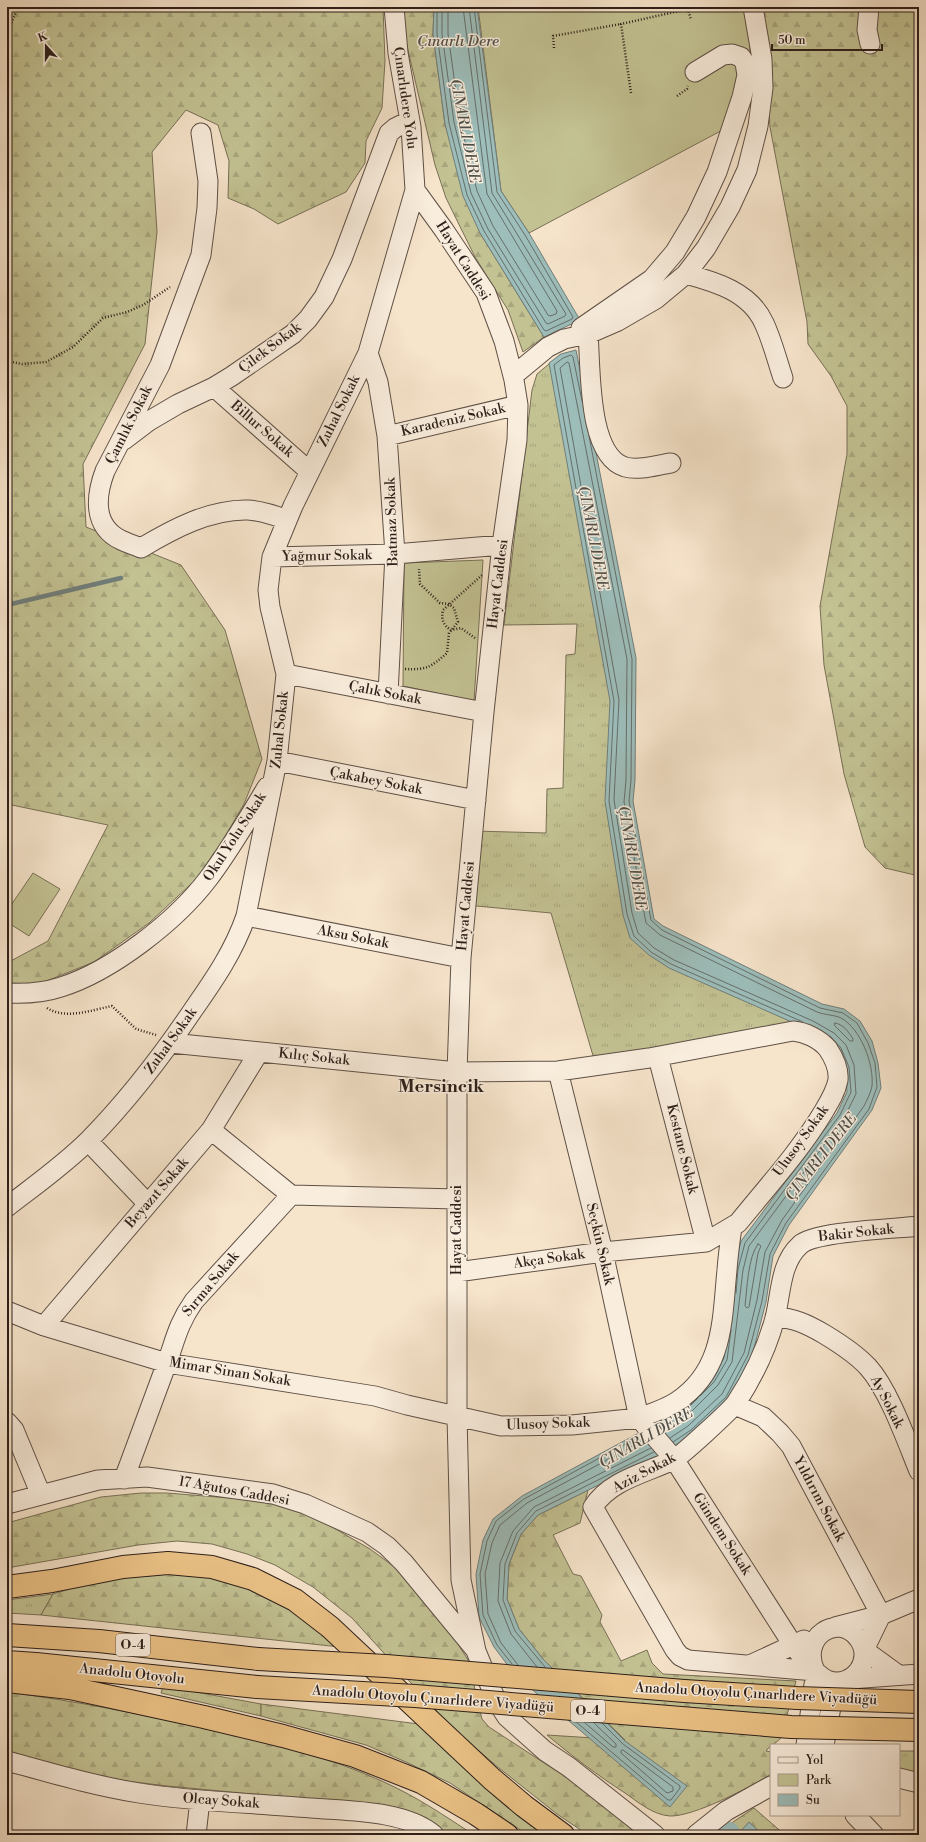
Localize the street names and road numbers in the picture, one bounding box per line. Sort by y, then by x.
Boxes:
street label: Çınarlıdere Yolu [389,46,421,150]
street label: Hayat Caddesi [431,218,495,304]
street label: Çilek Sokak [235,318,305,377]
street label: Zuhal Sokak [314,372,364,450]
street label: Çamlık Sokak [101,382,157,467]
street label: Billur Sokak [226,396,298,462]
street label: Karadeniz Sokak [399,399,508,441]
street label: Batmaz Sokak [381,477,403,568]
street label: Hayat Caddesi [484,538,512,630]
street label: Yağmur Sokak [281,546,373,566]
street label: Çalık Sokak [347,677,424,709]
street label: Zuhal Sokak [267,690,293,770]
street label: Çakabey Sokak [328,763,425,799]
street label: Okul Yolu Sokak [199,788,271,885]
street label: Hayat Caddesi [453,860,479,952]
street label: Aksu Sokak [315,921,391,953]
street label: Zuhal Sokak [141,1004,201,1078]
street label: Kılıç Sokak [277,1044,351,1070]
street label: Ulusoy Sokak [769,1101,833,1180]
street label: Kestane Sokak [662,1102,702,1197]
street label: Beyazıt Sokak [121,1153,193,1233]
street label: Hayat Caddesi [448,1184,466,1275]
street label: Seçkin Sokak [582,1201,618,1287]
street label: Bakir Sokak [816,1220,895,1246]
street label: Akça Sokak [511,1245,586,1273]
street label: Sırma Sokak [179,1247,244,1320]
street label: Mimar Sinan Sokak [168,1354,293,1391]
street label: Ay Sokak [866,1372,908,1432]
street label: Ulusoy Sokak [506,1414,591,1434]
street label: Aziz Sokak [609,1449,679,1498]
street label: Yıldırım Sokak [788,1452,849,1546]
street label: 17 Ağutos Caddesi [177,1472,291,1510]
street label: Gündem Sokak [689,1489,756,1579]
road number: O-4 [116,1634,150,1656]
street label: Anadolu Otoyolu [78,1659,186,1688]
street label: Anadolu Otoyolu Çınarlıdere Viyadüğü [633,1679,878,1709]
street label: Anadolu Otoyolu Çınarlıdere Viyadüğü [310,1681,555,1716]
road number: O-4 [571,1700,605,1722]
street label: Olcay Sokak [182,1789,261,1813]

